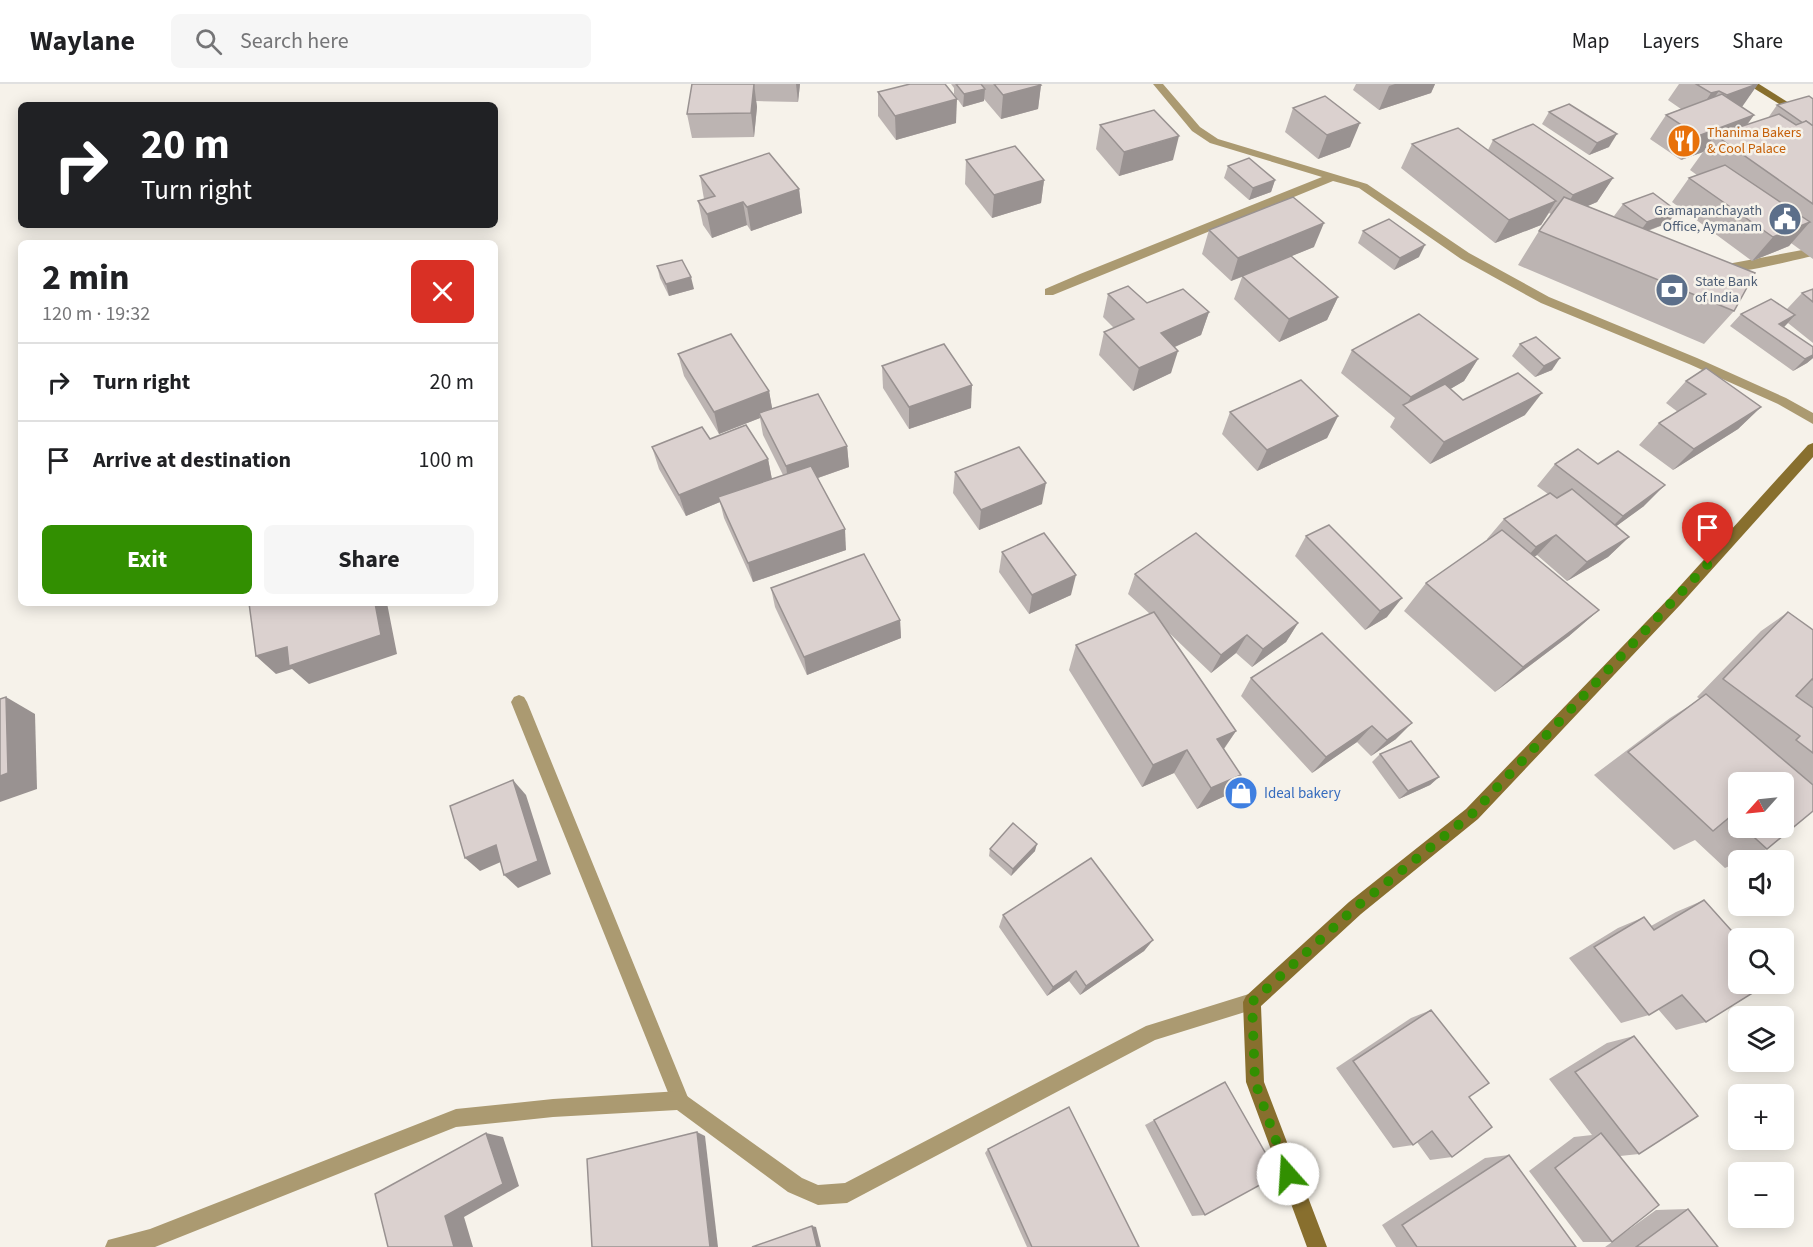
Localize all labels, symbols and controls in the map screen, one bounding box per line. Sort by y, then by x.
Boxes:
search box [171,14,591,68]
text: Waylane [30,21,135,61]
icon: search [192,25,225,58]
text: Search here [240,25,349,57]
text: Map [1572,26,1609,56]
text: Layers [1642,26,1699,56]
text: Share [1732,26,1783,56]
text: 20 m [141,115,230,175]
restaurant icon: Thanima Bakers & Cool Palace [1666,123,1702,159]
place label: Thanima Bakers & Cool Palace [1707,123,1801,159]
icon: right [42,126,120,204]
text: Turn right [141,171,252,210]
place label: Gramapanchayath Office, Aymanam [1654,201,1762,237]
public building icon: Gramapanchayath Office, Aymanam [1767,201,1803,237]
text: 2 min [42,252,130,303]
button: close [411,260,474,323]
bank icon: State Bank of India [1654,272,1690,308]
place label: State Bank of India [1695,272,1758,308]
text: 120 m · 19:32 [42,300,150,328]
icon: right [42,366,75,399]
text: Turn right [93,366,190,398]
text: 20 m [429,366,474,398]
icon: arrive [42,444,75,477]
text: Arrive at destination [93,444,291,476]
text: 100 m [419,444,474,476]
pin [1682,502,1733,564]
icon: arrive [1691,511,1724,544]
button: Exit [42,525,252,594]
button: Share [264,525,474,594]
north arrow [1728,772,1794,838]
map controls [1728,772,1794,1228]
shop icon: Ideal bakery [1223,775,1259,811]
place label: Ideal bakery [1264,783,1341,804]
button: sound [1728,850,1794,916]
button: search [1728,928,1794,994]
button: layers [1728,1006,1794,1072]
button: + [1728,1084,1794,1150]
position arrow [1256,1142,1320,1206]
button: − [1728,1162,1794,1228]

